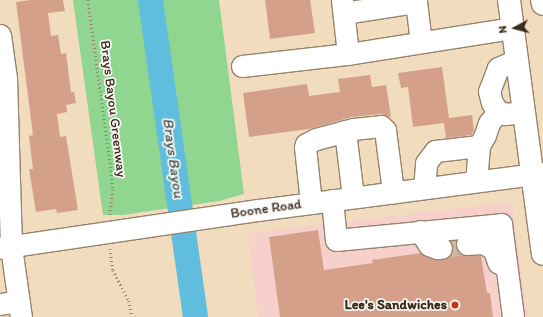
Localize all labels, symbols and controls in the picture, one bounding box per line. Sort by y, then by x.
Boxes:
north arrow [495,8,535,48]
text: N [496,25,509,34]
street label: Brays Bayou Greenway [96,39,130,179]
water label: Brays Bayou [158,117,188,199]
street label: Boone Road [230,196,302,222]
place label: Lee's Sandwiches [344,297,447,313]
marker: Lee's Sandwiches [450,300,460,310]

